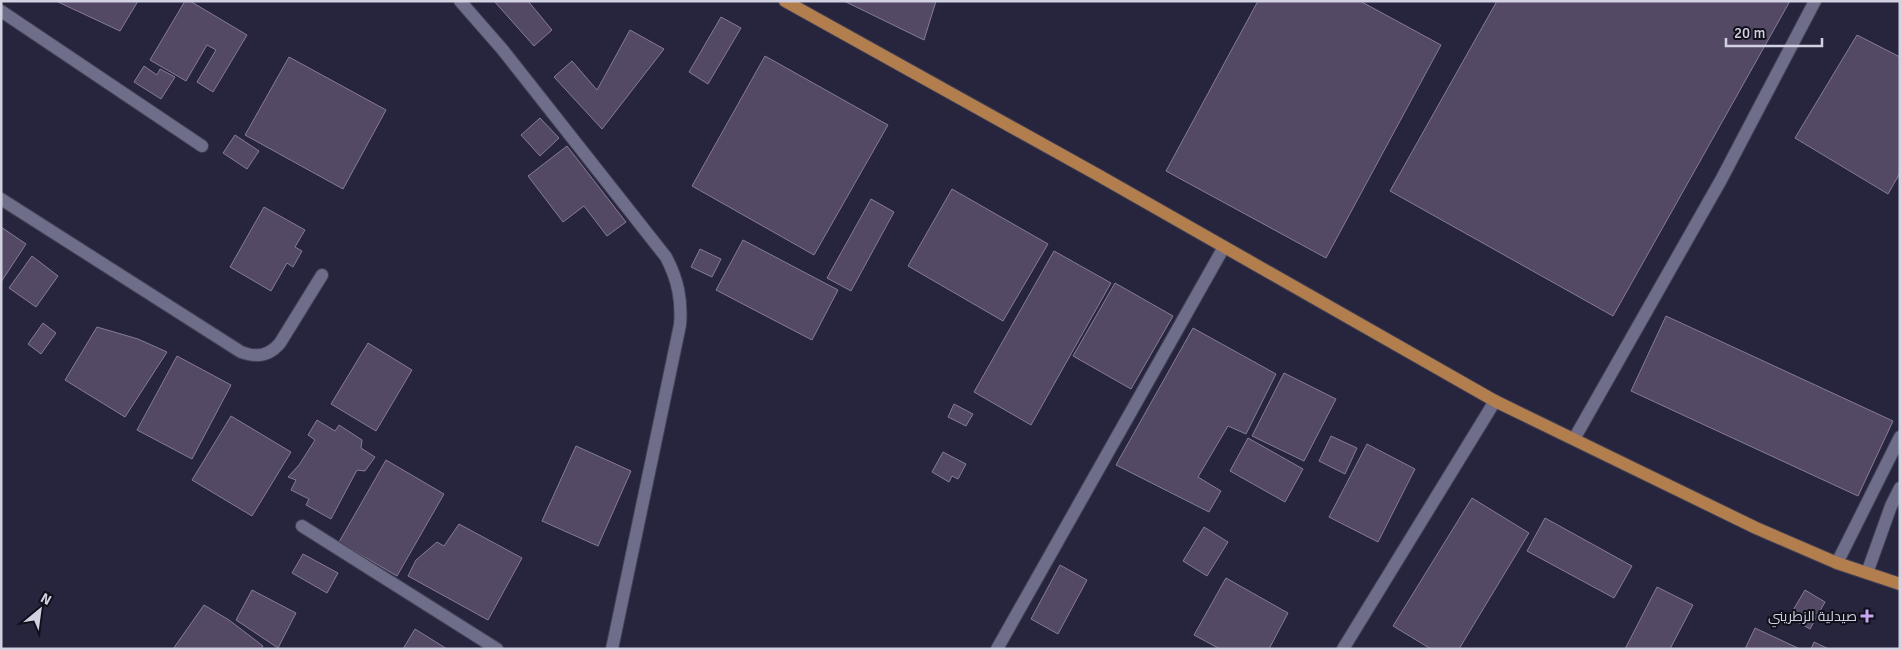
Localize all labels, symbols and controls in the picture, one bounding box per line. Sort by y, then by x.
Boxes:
scale bar [1726,15,1822,47]
text: 20 m [1734,24,1765,42]
north arrow [15,585,65,635]
text: N [38,589,54,609]
place label: صيدلية الزطريني [1768,608,1857,628]
marker: صيدلية الزطريني [1861,610,1873,622]

